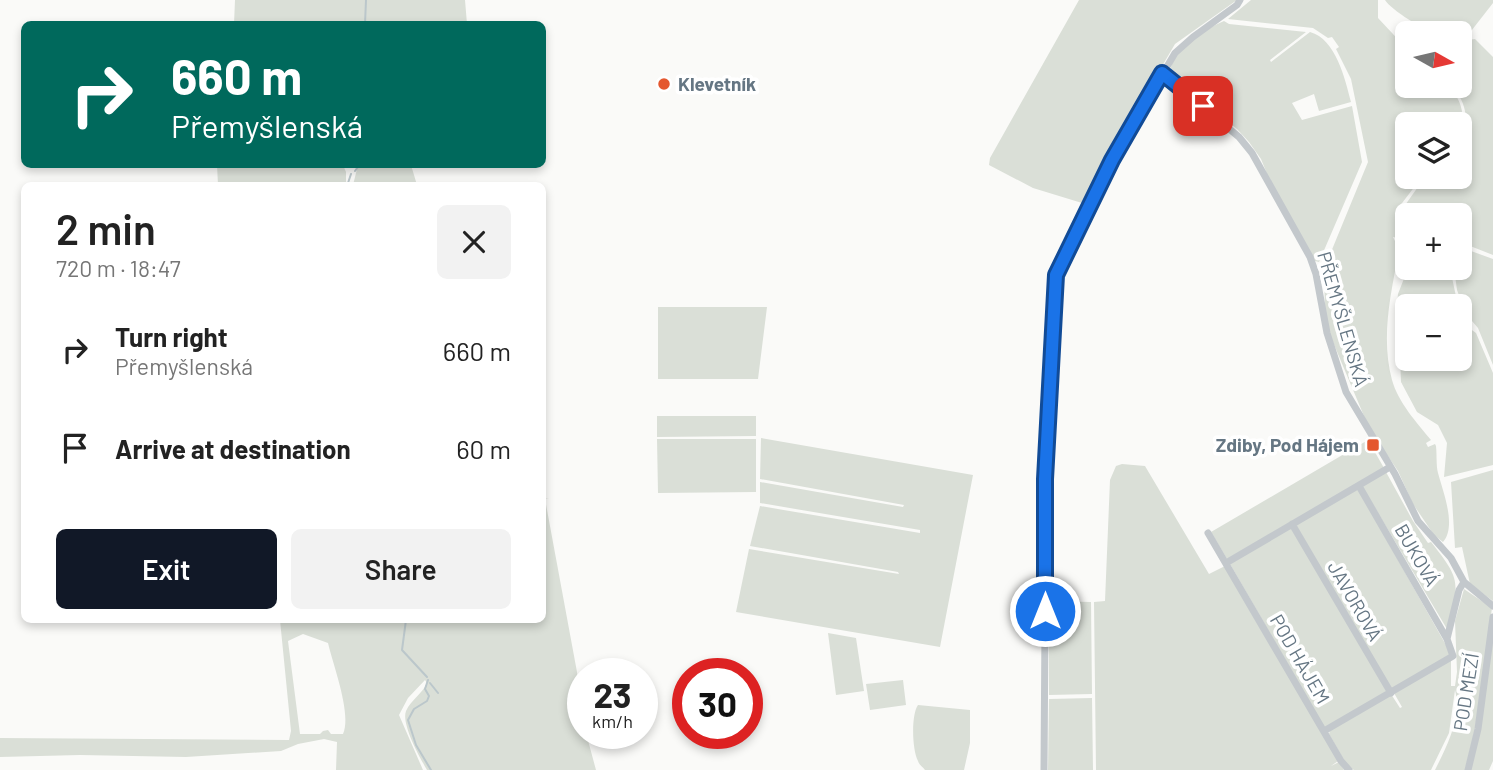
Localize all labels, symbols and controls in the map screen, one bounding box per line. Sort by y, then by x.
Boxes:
north arrow [1395,21,1472,98]
map controls [1395,21,1472,371]
text: 660 m [171,46,302,105]
icon: right [56,49,147,140]
place label: Klevetník [678,72,756,95]
marker: Klevetník [656,76,672,92]
pin [1173,76,1233,136]
icon: arrive [1184,87,1222,125]
text: Přemyšlenská [171,106,363,144]
button: layers [1395,112,1472,189]
text: 2 min [56,203,156,253]
button: + [1395,203,1472,280]
button: close [437,205,511,279]
street label: PŘEMYŠLENSKÁ [1313,249,1374,389]
text: 720 m · 18:47 [56,254,181,282]
button: − [1395,294,1472,371]
text: Turn right [115,321,228,352]
icon: right [56,331,94,369]
text: 660 m [443,335,511,366]
text: Přemyšlenská [115,352,253,380]
icon: arrive [56,429,94,467]
text: Arrive at destination [115,433,351,464]
text: 60 m [456,433,511,464]
place label: Zdiby, Pod Hájem [1216,433,1359,456]
marker: Zdiby, Pod Hájem [1365,437,1381,453]
street label: BUKOVÁ [1390,519,1444,590]
button: Exit [56,529,277,609]
button: Share [291,529,511,609]
street label: JAVOROVÁ [1323,557,1387,645]
position arrow [1008,574,1082,648]
street label: POD HÁJEM [1266,610,1335,707]
street label: POD MEZÍ [1448,651,1483,733]
speed limit sign: 30 [672,658,763,749]
text: 23 [593,673,632,715]
text: km/h [592,710,633,732]

